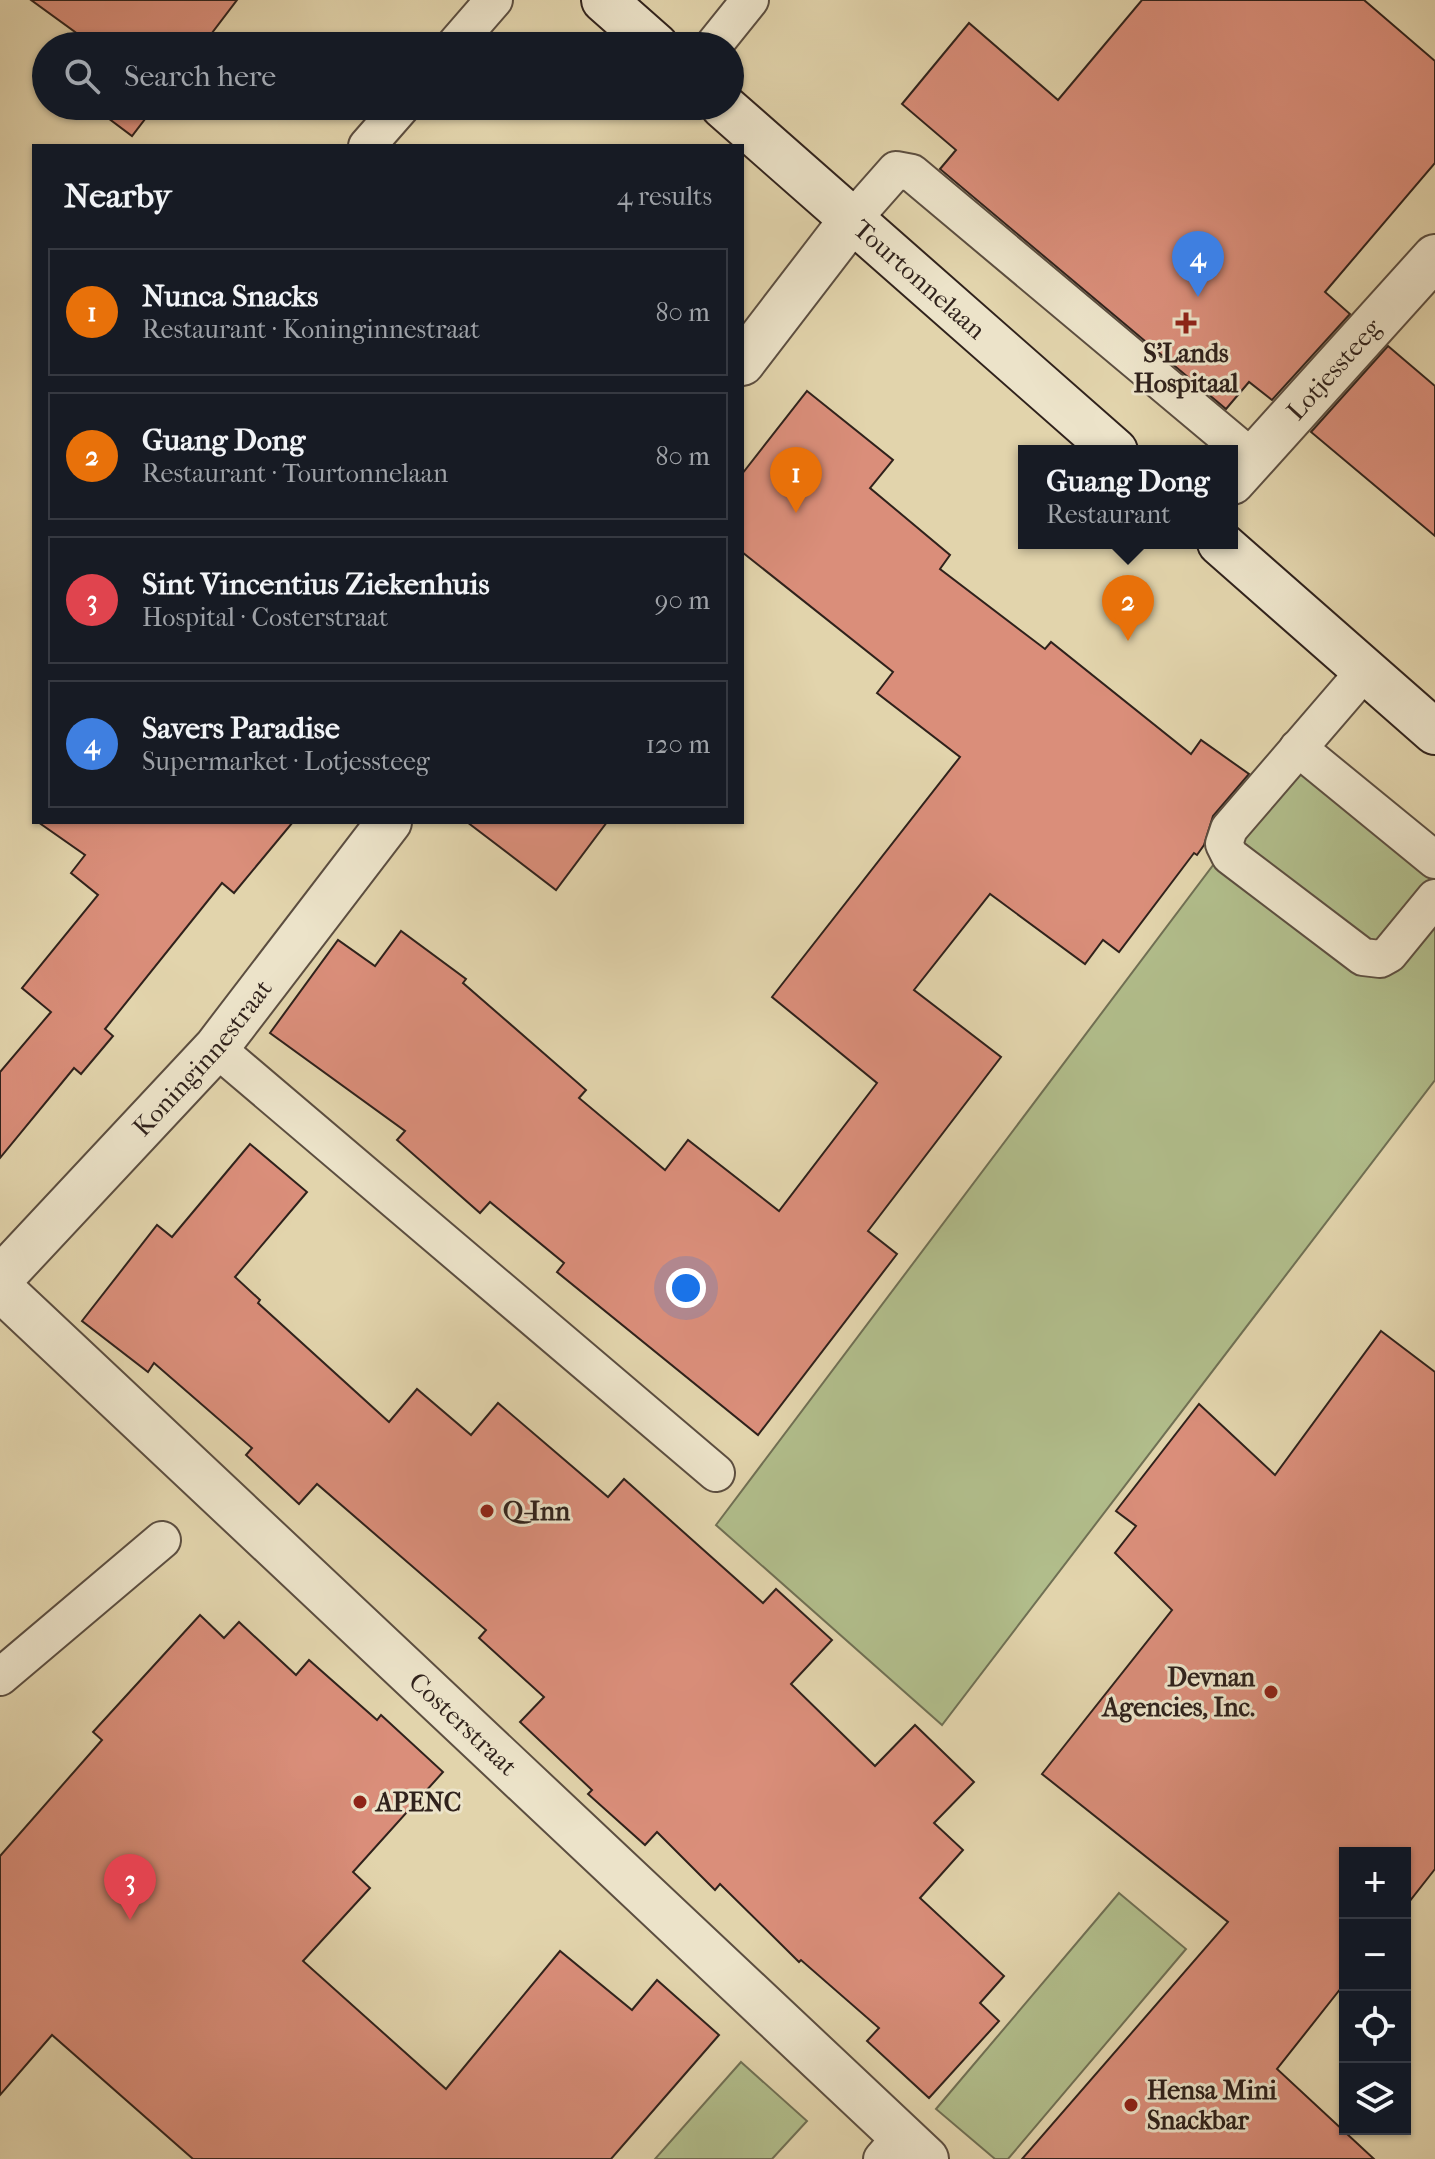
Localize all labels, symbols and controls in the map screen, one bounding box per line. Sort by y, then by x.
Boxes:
search box [32,32,744,120]
icon: search [60,54,104,98]
text: Search here [124,59,276,94]
text: Nearby [64,176,171,216]
text: 4 results [617,181,712,212]
street label: Tourtonnelaan [847,213,992,345]
pin: 4 [1172,231,1224,297]
text: Nunca Snacks [142,279,318,314]
text: 1 [87,297,97,328]
text: 80 m [655,297,710,328]
street label: Lotjessteeg [1280,311,1388,426]
marker: S'Lands Hospitaal [1175,312,1197,334]
text: Restaurant · Koninginnestraat [142,314,480,345]
place label: S'Lands Hospitaal [1133,338,1239,399]
text: Guang Dong [142,423,305,458]
text: 2 [85,441,99,472]
text: 80 m [655,441,710,472]
popup [1018,445,1238,549]
pin: 1 [770,447,822,513]
text: Restaurant · Tourtonnelaan [142,458,448,489]
text: Guang Dong [1046,464,1210,499]
text: Restaurant [1046,499,1171,530]
text: Sint Vincentius Ziekenhuis [142,567,490,602]
pin: 2 [1102,575,1154,641]
text: 3 [87,585,97,616]
text: 90 m [655,585,710,616]
text: Hospital · Costerstraat [142,602,388,633]
text: Savers Paradise [142,711,340,746]
text: 4 [84,729,100,760]
text: 120 m [646,729,710,760]
text: Supermarket · Lotjessteeg [142,746,430,777]
street label: Koninginnestraat [126,973,279,1143]
your location [666,1268,706,1308]
place label: Q-Inn [503,1496,571,1527]
marker: Q-Inn [478,1502,496,1520]
place label: Devnan Agencies, Inc. [1100,1662,1256,1723]
street label: Costerstraat [403,1666,524,1782]
marker: Devnan Agencies, Inc. [1262,1683,1280,1701]
place label: APENC [374,1787,461,1818]
marker: APENC [351,1793,369,1811]
map controls [1339,1847,1411,2135]
button: + [1339,1847,1411,1919]
pin: 3 [104,1854,156,1920]
button: − [1339,1919,1411,1991]
button: locate [1339,1991,1411,2063]
button: layers [1339,2063,1411,2135]
place label: Hensa Mini Snackbar [1147,2075,1277,2136]
marker: Hensa Mini Snackbar [1122,2096,1140,2114]

